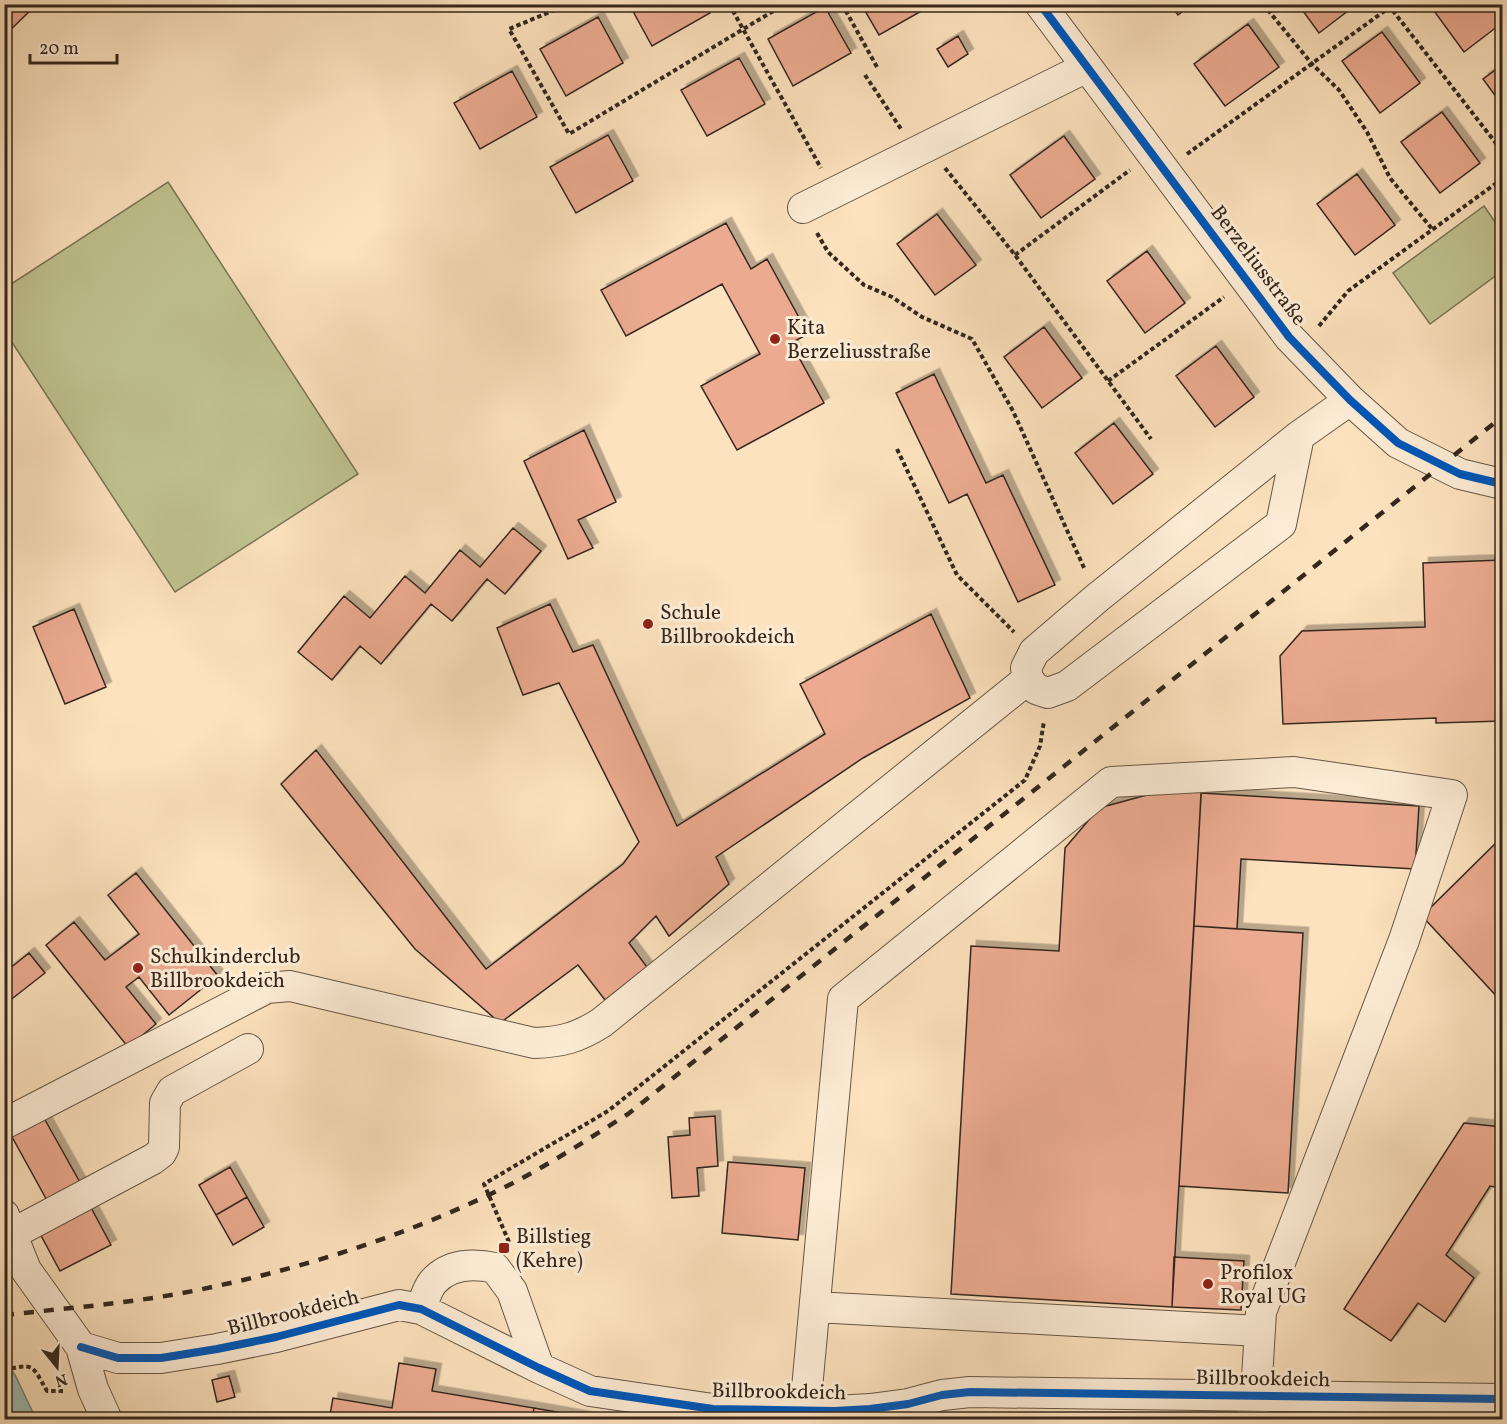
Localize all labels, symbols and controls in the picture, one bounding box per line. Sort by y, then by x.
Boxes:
scale bar [30,27,117,65]
text: 20 m [39,37,79,62]
street label: Berzeliusstraße [1203,200,1313,332]
place label: Kita Berzeliusstraße [787,314,931,367]
marker: Kita Berzeliusstraße [768,332,782,346]
place label: Schule Billbrookdeich [660,599,795,652]
marker: Schule Billbrookdeich [641,617,655,631]
place label: Schulkinderclub Billbrookdeich [150,943,300,996]
marker: Schulkinderclub Billbrookdeich [131,961,145,975]
place label: Billstieg (Kehre) [516,1223,591,1276]
marker: Billstieg (Kehre) [497,1241,511,1255]
place label: Profilox Royal UG [1220,1259,1307,1312]
marker: Profilox Royal UG [1201,1277,1215,1291]
street label: Billbrookdeich [224,1283,362,1344]
north arrow [27,1337,87,1397]
street label: Billbrookdeich [1195,1364,1331,1395]
text: N [52,1367,70,1392]
street label: Billbrookdeich [711,1377,847,1408]

